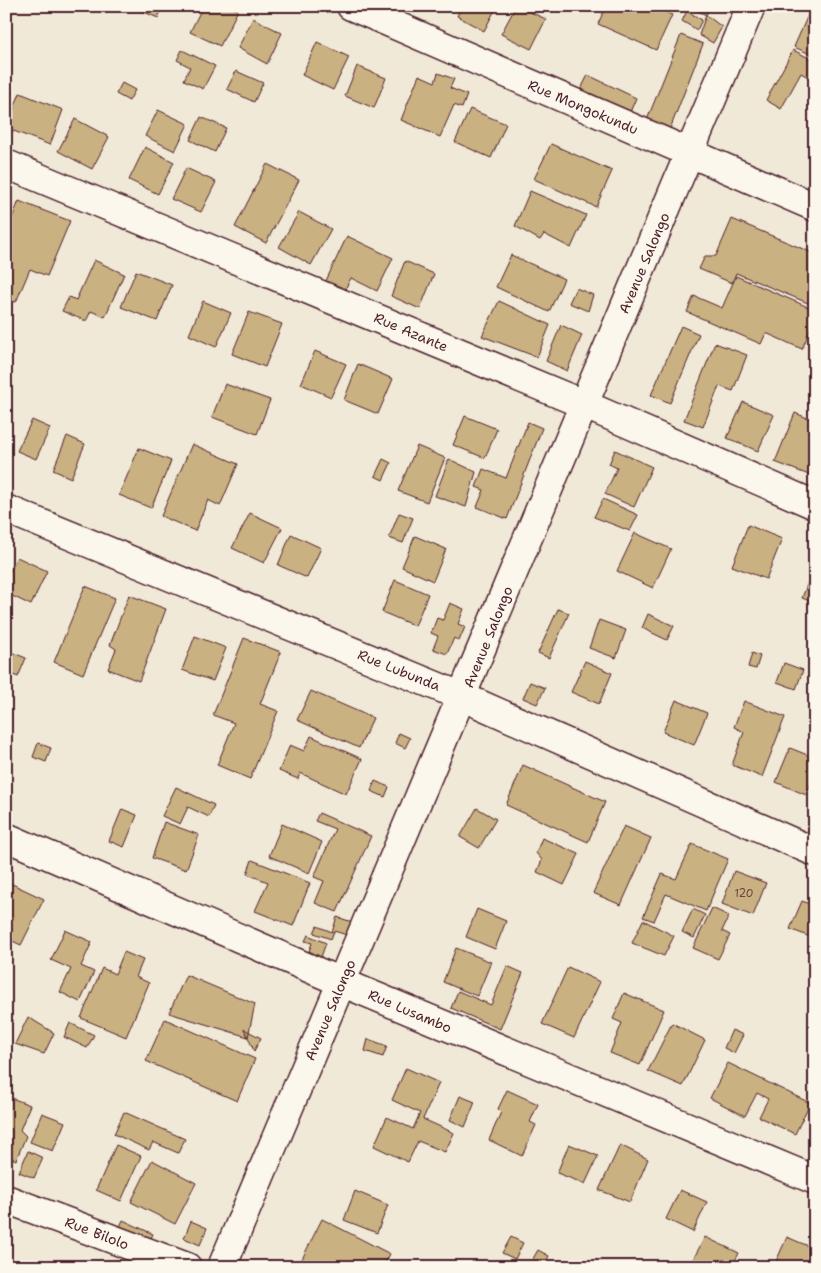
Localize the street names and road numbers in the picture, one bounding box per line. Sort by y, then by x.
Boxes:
street label: Rue Mongokundu [525,76,641,138]
street label: Avenue Salongo [615,210,673,316]
street label: Rue Azante [371,308,451,356]
street label: Avenue Salongo [459,583,517,691]
street label: Rue Lubunda [355,645,443,695]
street label: Avenue Salongo [301,957,359,1063]
street label: Rue Lusambo [365,985,455,1037]
street label: Rue Bilolo [62,1213,132,1253]

